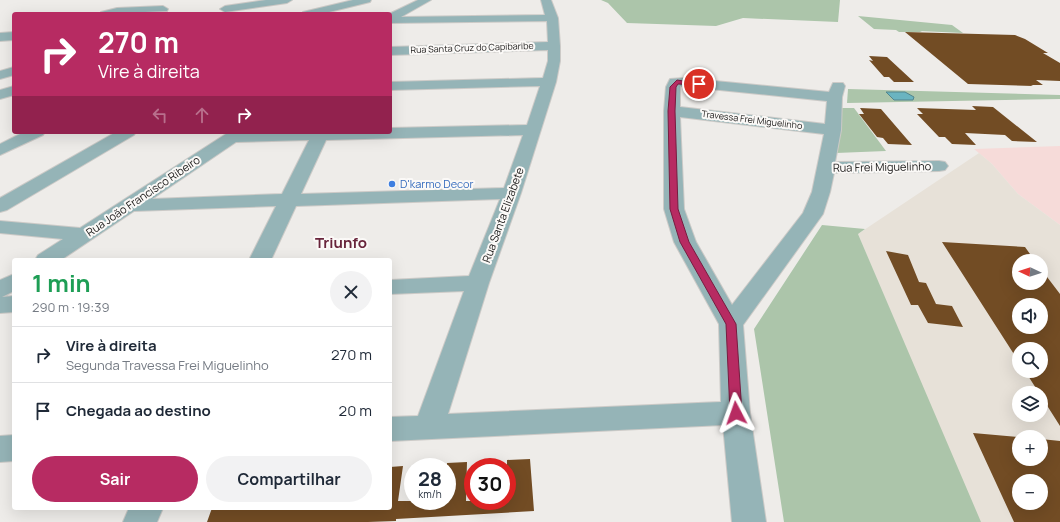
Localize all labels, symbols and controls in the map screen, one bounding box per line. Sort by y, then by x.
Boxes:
text: 270 m [98,23,179,61]
icon: right [32,28,84,80]
street label: Rua Santa Cruz do Capibaribe [410,39,534,56]
text: Vire à direita [98,59,200,83]
pin [682,67,716,101]
icon: arrive [688,73,710,95]
icon: left [149,104,171,126]
icon: ahead [191,104,213,126]
icon: right [233,104,255,126]
street label: Travessa Frei Miguelinho [701,107,803,132]
street label: Rua João Francisco Ribeiro [83,152,203,239]
street label: Rua Frei Miguelinho [833,158,932,175]
street label: Rua Santa Elizabete [478,165,527,265]
place label: D'karmo Decor [400,176,474,191]
marker: D'karmo Decor [387,179,397,189]
district label: Triunfo [315,232,367,253]
north arrow [1012,254,1048,290]
map controls [1012,254,1048,510]
text: 1 min [32,266,91,299]
button: close [330,271,372,313]
text: 290 m · 19:39 [32,298,109,316]
button: sound [1012,298,1048,334]
text: Vire à direita [66,335,157,356]
button: search [1012,342,1048,378]
icon: right [32,344,54,366]
text: 270 m [331,344,372,365]
text: Segunda Travessa Frei Miguelinho [66,356,269,374]
button: layers [1012,386,1048,422]
position arrow [715,392,757,434]
icon: arrive [32,400,54,422]
text: Chegada ao destino [66,400,211,421]
text: 20 m [339,400,372,421]
button: + [1012,430,1048,466]
button: Sair [32,456,198,502]
button: Compartilhar [206,456,372,502]
speed limit sign: 30 [464,458,516,510]
text: 28 [418,465,442,492]
button: − [1012,474,1048,510]
text: km/h [418,487,442,501]

